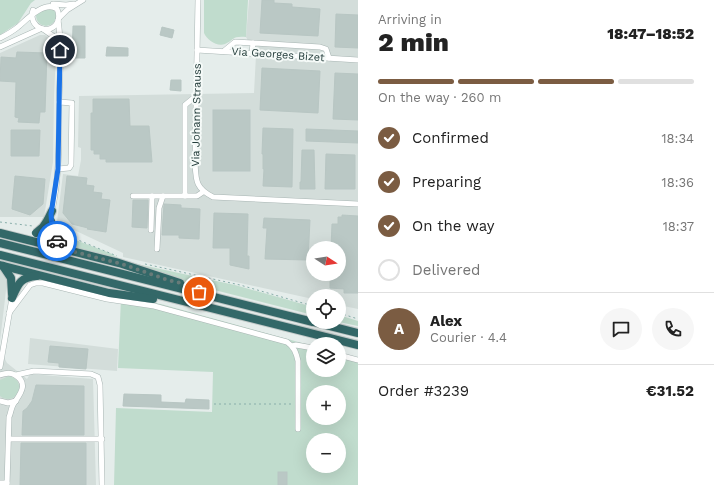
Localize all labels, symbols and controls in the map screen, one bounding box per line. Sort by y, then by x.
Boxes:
text: Arriving in [378,12,442,27]
text: 18:47–18:52 [607,25,694,43]
text: 2 min [378,27,449,57]
pin [43,33,77,67]
icon: home [49,39,71,61]
street label: Via Georges Bizet [231,45,325,64]
street label: Via Johann Strauss [189,63,204,167]
text: On the way · 260 m [378,90,501,105]
icon: check [378,127,400,149]
text: Confirmed [412,129,489,147]
text: 18:34 [662,131,694,146]
icon: check [378,171,400,193]
text: Preparing [412,173,481,191]
text: 18:36 [662,175,694,190]
icon: check [378,215,400,237]
text: On the way [412,217,494,235]
text: 18:37 [663,219,694,234]
courier [37,221,77,261]
icon: car [46,230,68,252]
north arrow [306,241,346,281]
map controls [306,241,346,473]
text: Delivered [412,261,480,279]
pin [182,275,216,309]
icon: bag [188,281,210,303]
button: locate [306,289,346,329]
button: chat [600,308,642,350]
button: phone [652,308,694,350]
text: Alex [430,312,462,330]
text: A [394,320,404,338]
text: Courier · 4.4 [430,330,507,345]
button: layers [306,337,346,377]
text: Order #3239 [378,382,469,400]
text: €31.52 [646,382,694,400]
button: + [306,385,346,425]
button: − [306,433,346,473]

